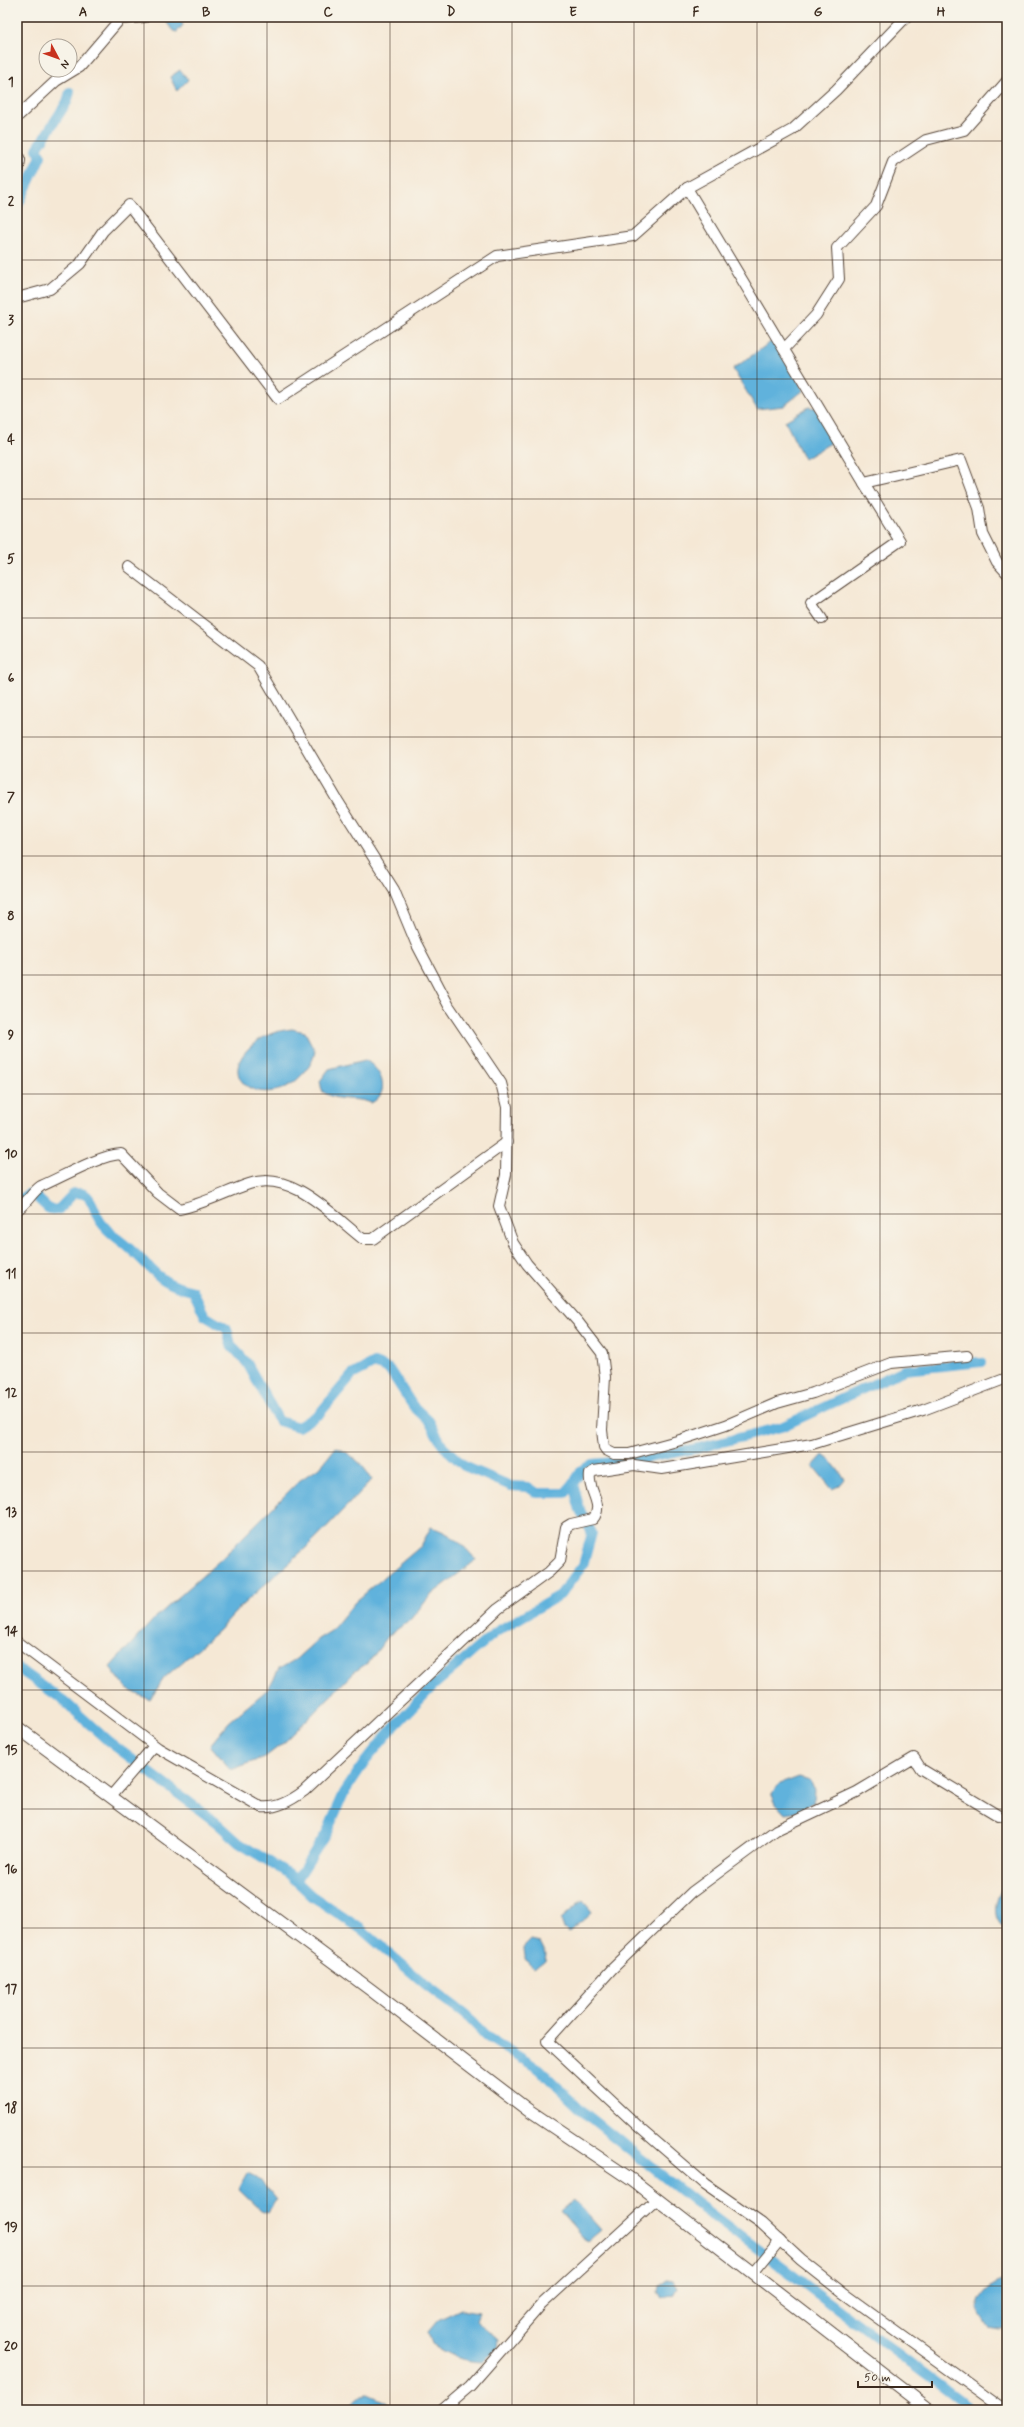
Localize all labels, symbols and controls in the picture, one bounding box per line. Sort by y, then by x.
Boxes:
text: A [79,4,87,21]
text: B [202,4,211,21]
text: C [323,4,333,21]
text: D [447,4,456,21]
text: E [569,4,577,21]
text: F [693,4,700,21]
text: G [814,4,823,21]
text: H [937,4,946,21]
north arrow [38,38,78,78]
text: N [57,57,72,71]
text: 1 [8,74,14,91]
text: 2 [8,193,15,210]
text: 3 [8,312,14,329]
text: 4 [7,432,15,449]
text: 5 [7,551,15,568]
text: 6 [8,670,15,687]
text: 7 [7,789,15,806]
text: 8 [7,908,15,925]
text: 9 [8,1027,15,1044]
text: 10 [4,1146,18,1163]
text: 11 [5,1266,17,1283]
text: 12 [5,1385,17,1402]
text: 13 [5,1504,17,1521]
text: 14 [4,1623,18,1640]
text: 15 [5,1742,17,1759]
text: 16 [4,1861,18,1878]
text: 17 [5,1981,18,1998]
text: 18 [5,2100,17,2117]
text: 19 [4,2219,18,2236]
text: 20 [4,2338,18,2355]
scale bar [858,2363,932,2389]
text: 50 m [864,2370,891,2386]

